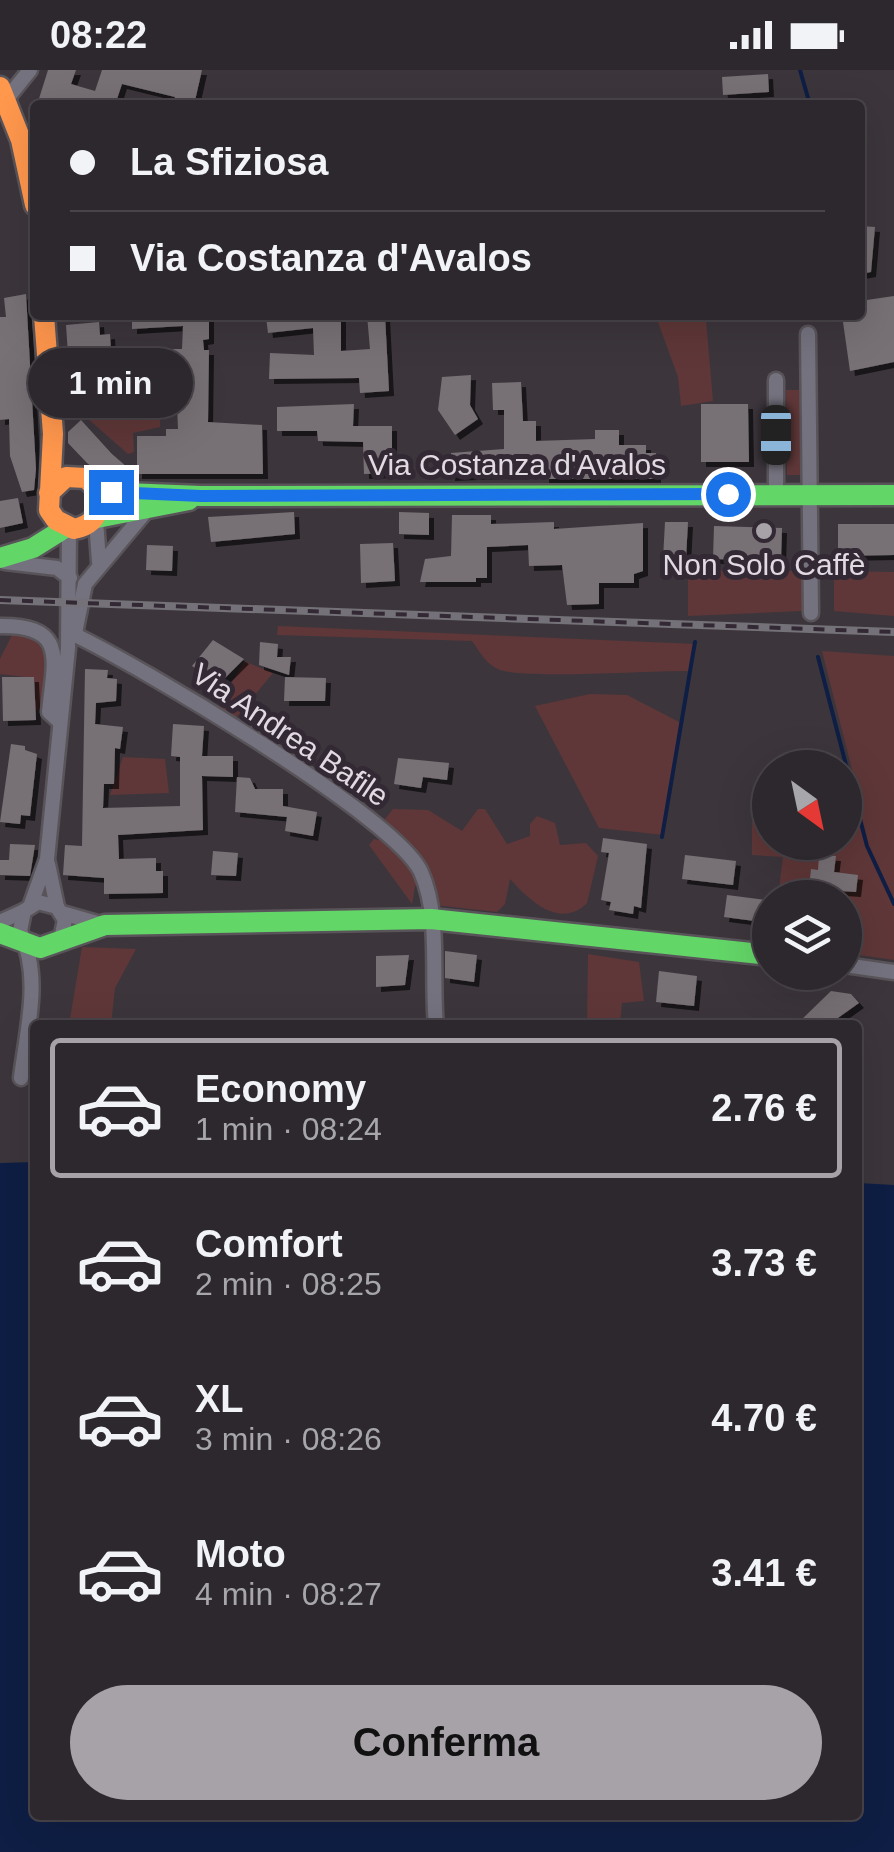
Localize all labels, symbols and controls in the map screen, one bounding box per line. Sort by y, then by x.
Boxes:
text: 08:22 [50,14,147,56]
text: La Sfiziosa [130,141,329,183]
text: Via Costanza d'Avalos [130,237,532,279]
callout: 1 min [28,347,194,417]
text: 1 min [69,365,152,401]
car [761,405,791,465]
street label: Via Costanza d'Avalos [368,448,666,481]
route end [89,470,134,515]
route start [706,472,751,517]
marker: Non Solo Caffè [753,520,775,542]
place label: Non Solo Caffè [663,548,865,581]
street label: Via Andrea Bafile [186,657,395,812]
north arrow [752,750,862,860]
map controls [752,750,862,990]
button: layers [752,880,862,990]
icon: car [75,1063,165,1153]
text: Economy [195,1068,366,1110]
text: 2.76 € [711,1087,817,1129]
text: 1 min · 08:24 [195,1111,382,1147]
icon: car [75,1218,165,1308]
text: Comfort [195,1223,343,1265]
text: 3.73 € [711,1242,817,1284]
text: 2 min · 08:25 [195,1266,382,1302]
icon: car [75,1373,165,1463]
text: XL [195,1378,244,1420]
text: 4.70 € [711,1397,817,1439]
text: 3 min · 08:26 [195,1421,382,1457]
icon: car [75,1528,165,1618]
text: Moto [195,1533,286,1575]
text: 3.41 € [711,1552,817,1594]
text: 4 min · 08:27 [195,1576,382,1612]
button: Conferma [70,1685,822,1800]

